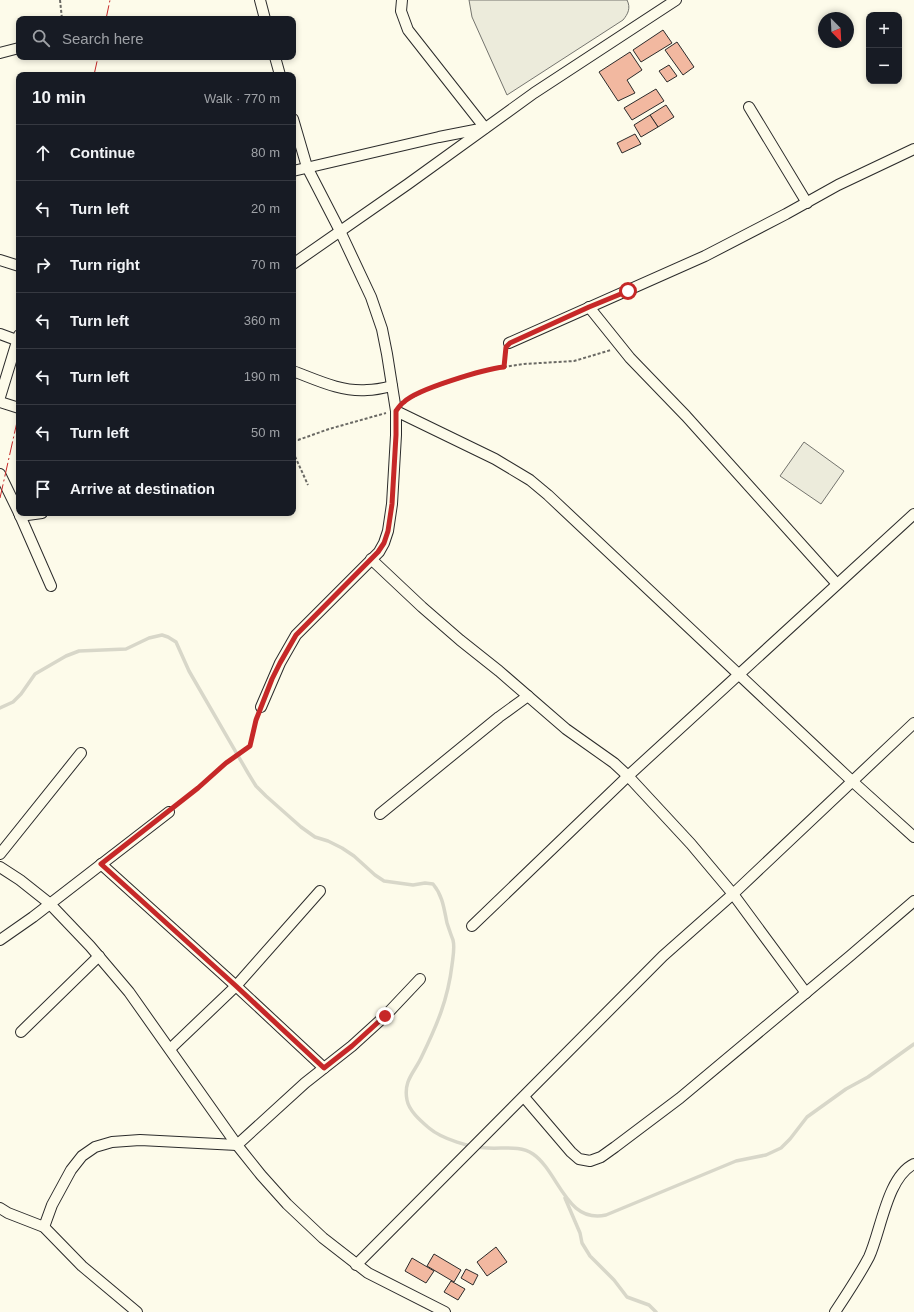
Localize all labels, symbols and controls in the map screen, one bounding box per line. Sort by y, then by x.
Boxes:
north arrow [818,12,854,48]
map controls [866,12,902,84]
button: + [866,12,902,48]
search box [16,16,296,60]
icon: search [30,27,52,49]
text: Search here [62,30,144,47]
button: − [866,48,902,84]
text: 10 min [32,88,86,107]
text: Walk · 770 m [204,91,280,106]
icon: ahead [32,142,54,164]
text: Continue [70,144,135,161]
text: 80 m [251,145,280,160]
icon: left [32,198,54,220]
text: Turn left [70,200,129,217]
text: 20 m [251,201,280,216]
icon: right [32,254,54,276]
text: Turn right [70,256,140,273]
text: 70 m [251,257,280,272]
route start [619,282,637,300]
icon: left [32,310,54,332]
text: Turn left [70,312,129,329]
text: 360 m [244,313,280,328]
icon: left [32,366,54,388]
text: Turn left [70,368,129,385]
text: 190 m [244,369,280,384]
icon: left [32,422,54,444]
text: Turn left [70,424,129,441]
text: 50 m [251,425,280,440]
icon: arrive [32,478,54,500]
text: Arrive at destination [70,480,215,497]
route end [376,1007,394,1025]

